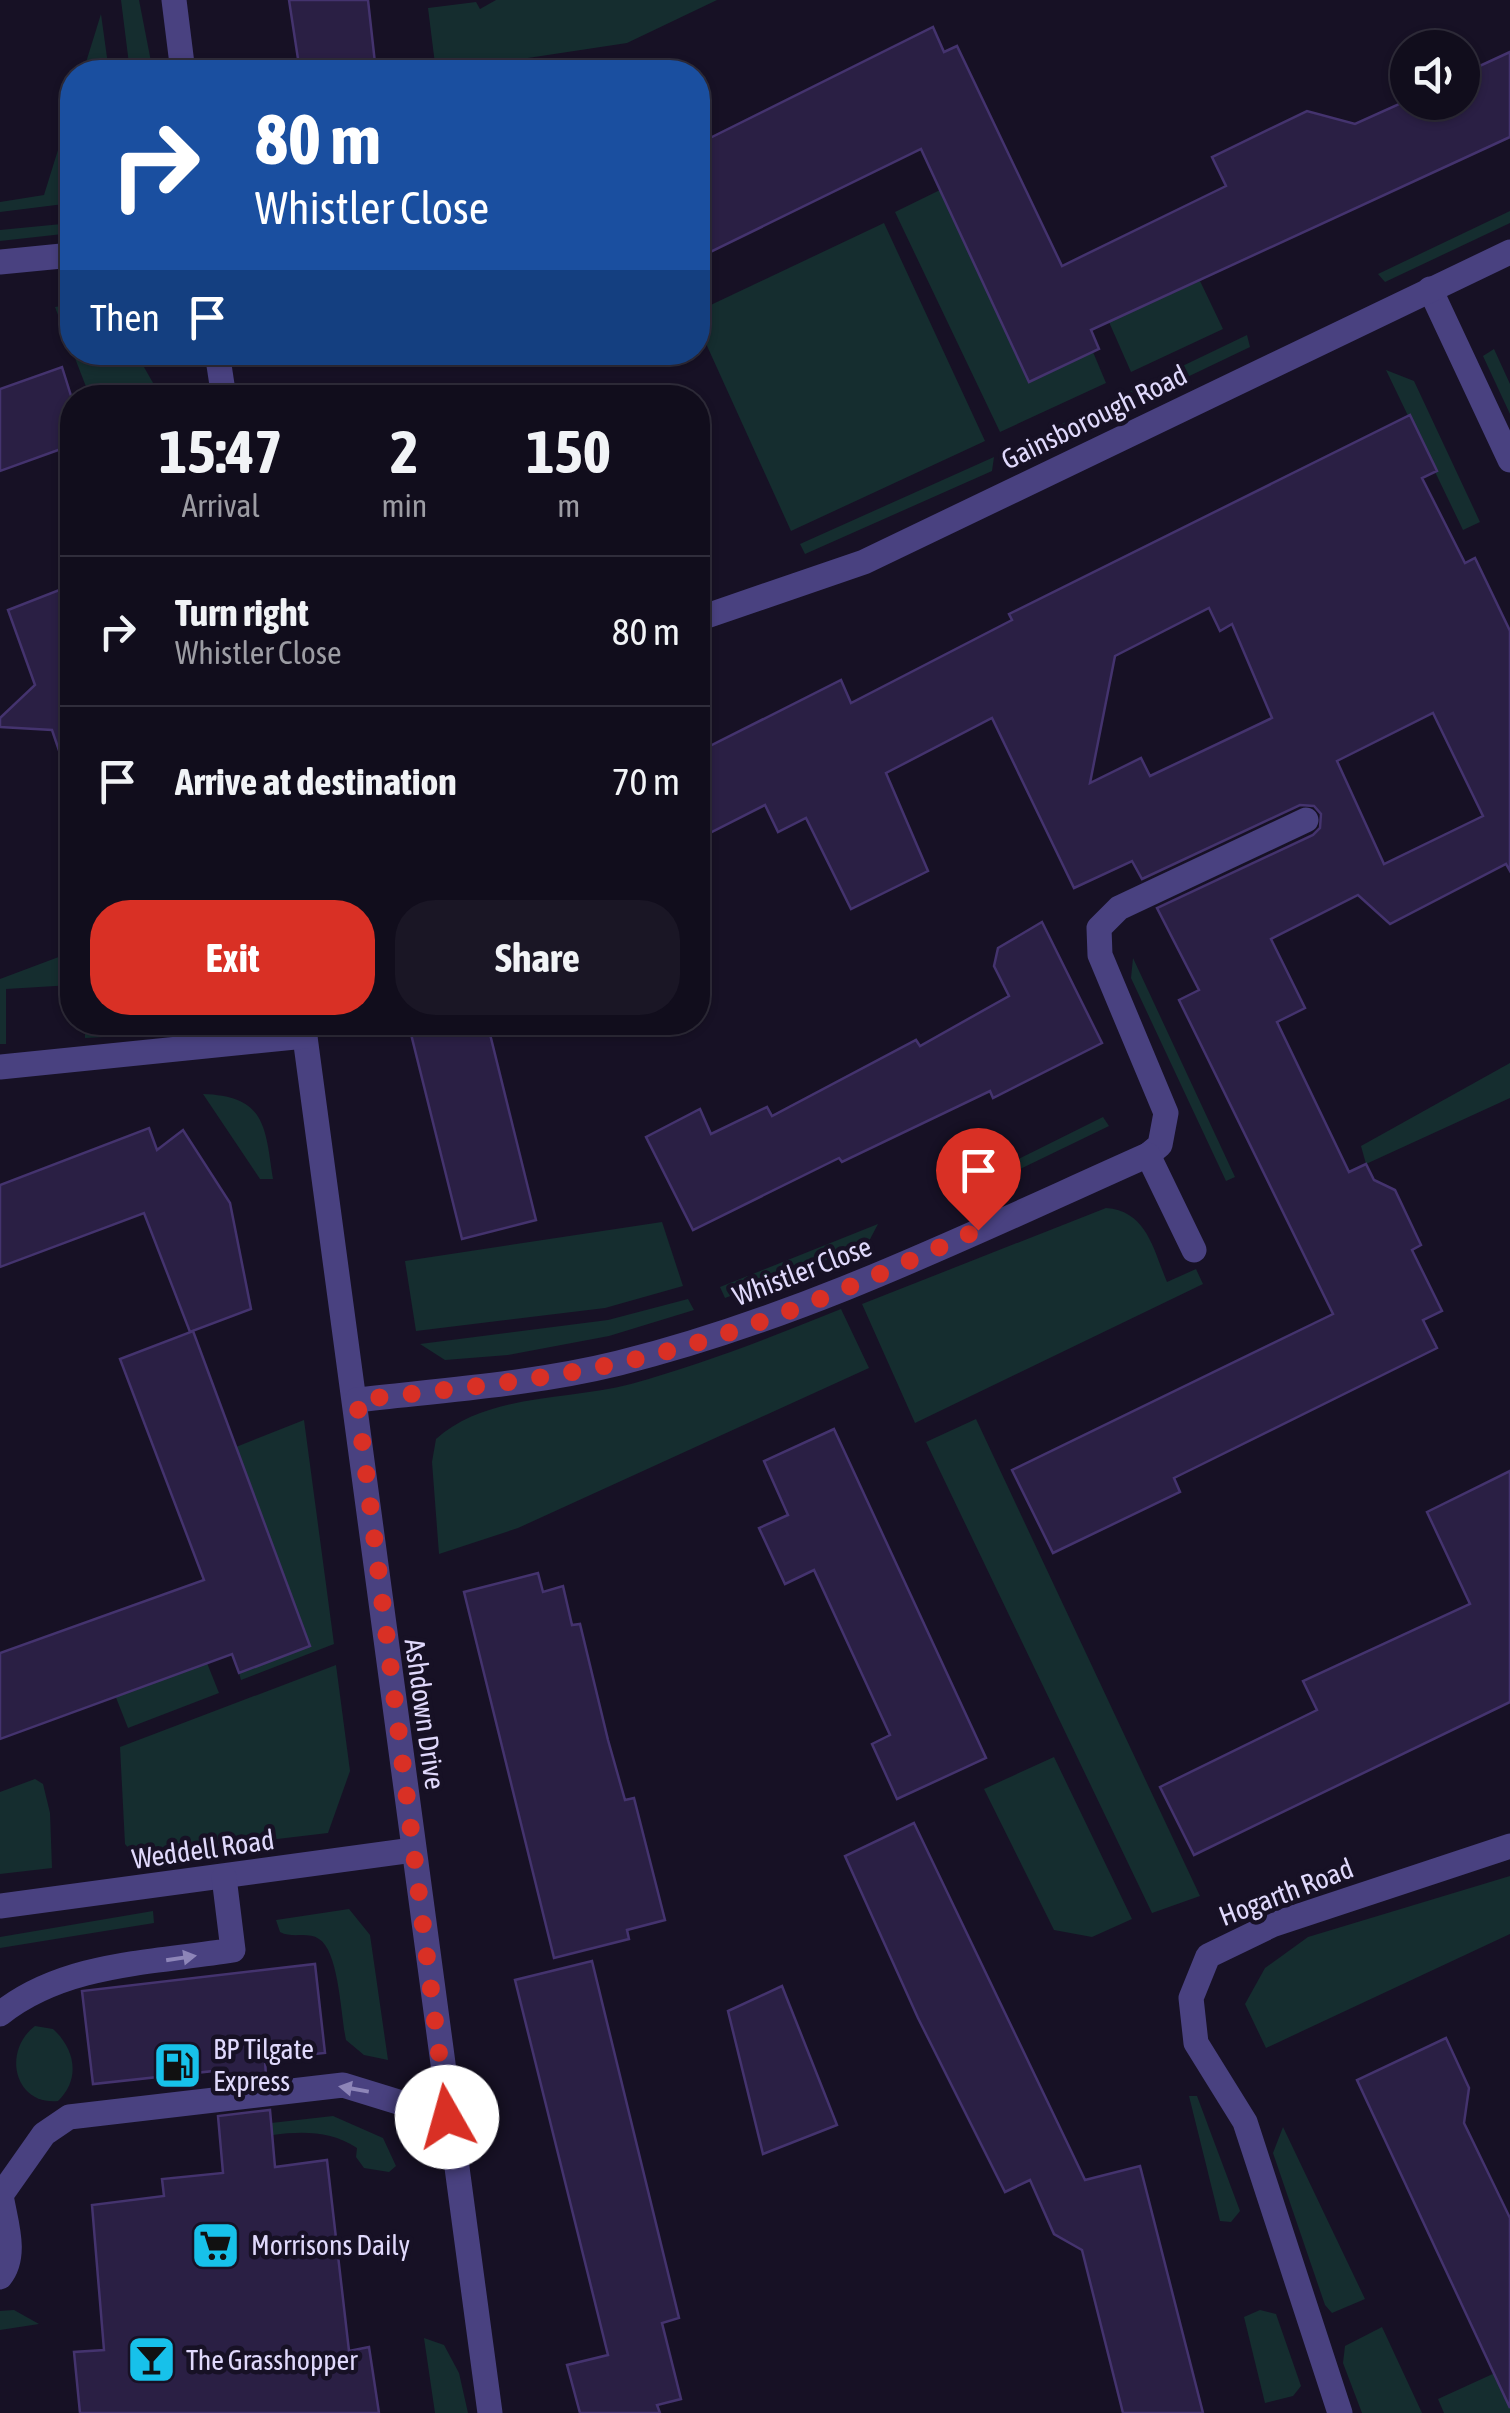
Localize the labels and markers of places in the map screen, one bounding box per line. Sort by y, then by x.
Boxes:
pin [936,1128,1021,1231]
place label: BP Tilgate Express [213,2033,314,2097]
fuel station icon: BP Tilgate Express [152,2039,204,2091]
supermarket icon: Morrisons Daily [190,2219,242,2271]
place label: Morrisons Daily [251,2229,410,2261]
bar icon: The Grasshopper [125,2334,177,2386]
place label: The Grasshopper [186,2344,358,2376]

